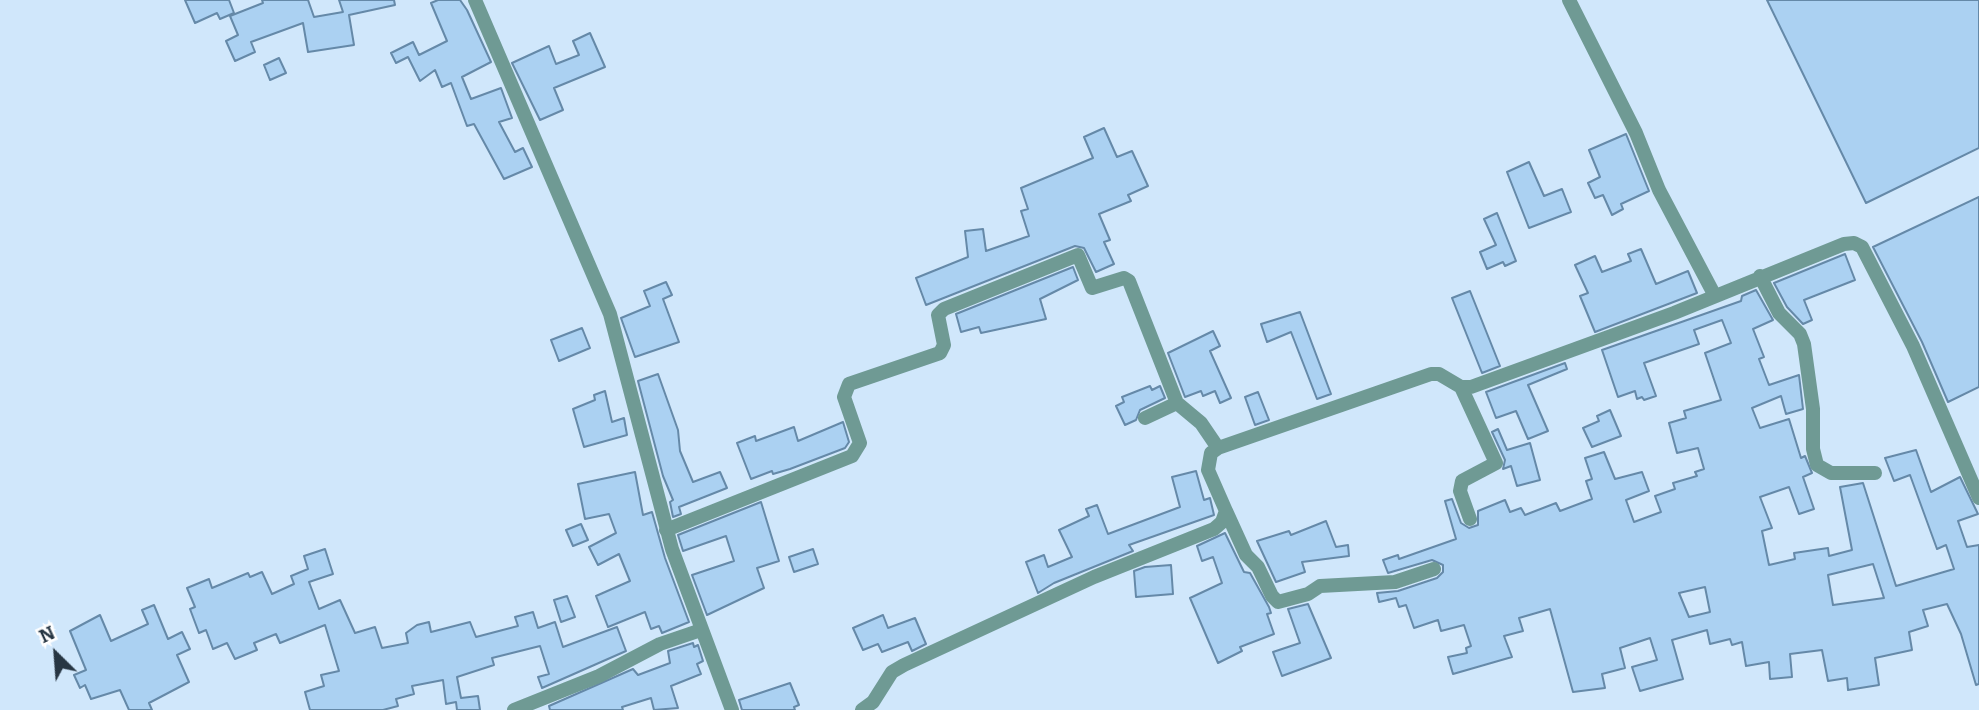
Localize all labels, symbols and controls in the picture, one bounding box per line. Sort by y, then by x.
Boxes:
north arrow [21,619,91,689]
text: N [35,621,58,648]

